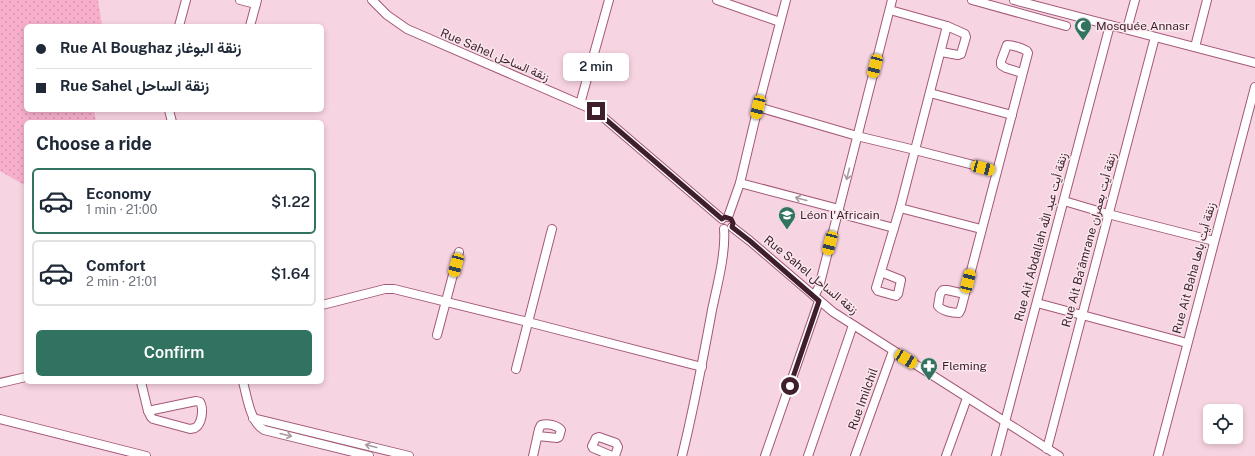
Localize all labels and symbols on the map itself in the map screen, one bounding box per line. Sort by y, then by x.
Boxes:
mosque icon: Mosquée Annasr [1073,16,1093,41]
place label: Mosquée Annasr [1096,19,1190,33]
street label: Rue Sahel زنقة الساحل [438,26,552,85]
callout: 2 min [563,53,629,81]
car [866,53,884,79]
car [749,94,767,120]
route end [587,102,605,120]
street label: Rue Ait Abdallah زنقة أيت عبد الله [1012,151,1071,323]
street label: Rue Ait Ba´âmrane زنقة أيت بعمران [1059,151,1120,329]
car [970,159,996,177]
one-way arrow [843,167,851,180]
one-way arrow [795,194,808,202]
street label: Rue Ait Baha زنقة أيت باها [1170,201,1219,335]
school or university icon: Léon l'Africain [777,205,797,230]
place label: Léon l'Africain [800,208,880,222]
car [821,230,839,256]
street label: Rue Sahel زنقة الساحل [761,233,861,318]
car [447,252,465,278]
car [959,268,977,294]
car [893,348,919,370]
pharmacy icon: Fleming [919,356,939,381]
place label: Fleming [942,359,987,373]
street label: Rue Imilchil [845,366,881,432]
route start [781,377,799,395]
one-way arrow [279,432,292,440]
one-way arrow [365,442,378,450]

